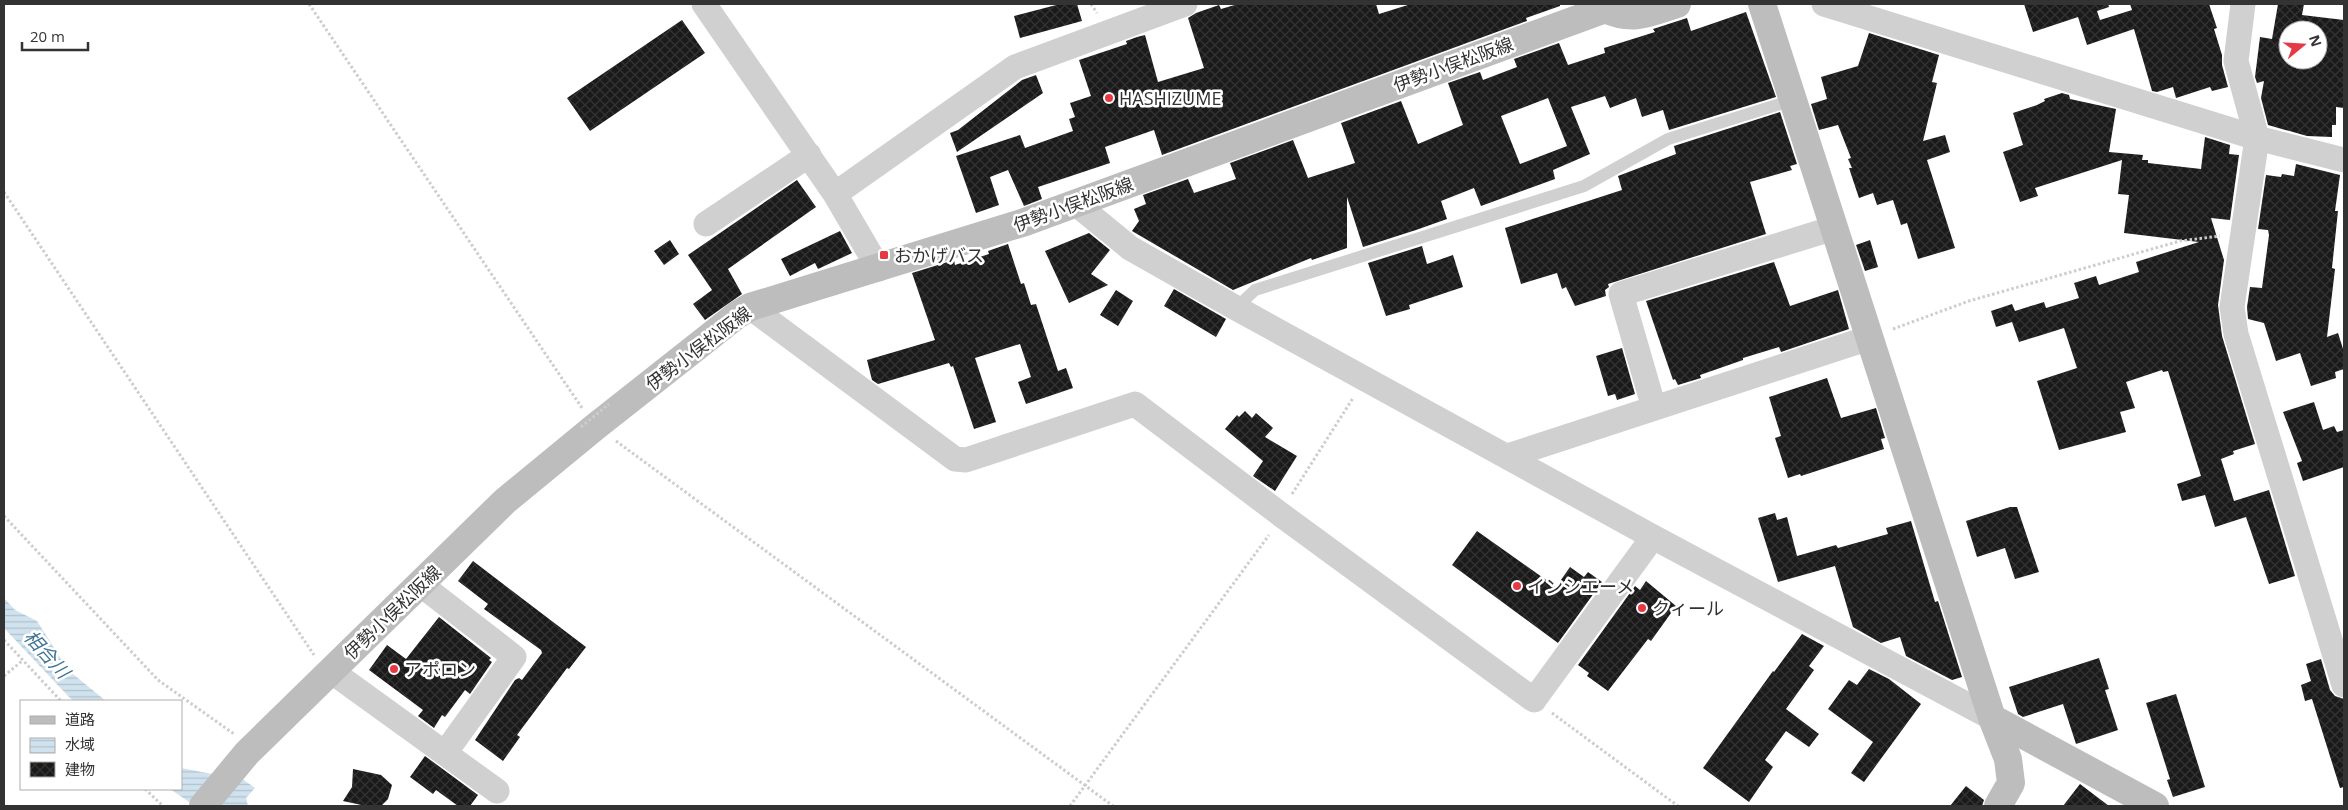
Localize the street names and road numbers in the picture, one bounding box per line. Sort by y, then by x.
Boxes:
street label: 伊勢小俣松阪線 [1390,31,1516,97]
street label: 伊勢小俣松阪線 [1010,171,1136,237]
street label: 伊勢小俣松阪線 [640,301,756,395]
street label: 伊勢小俣松阪線 [338,560,446,664]

